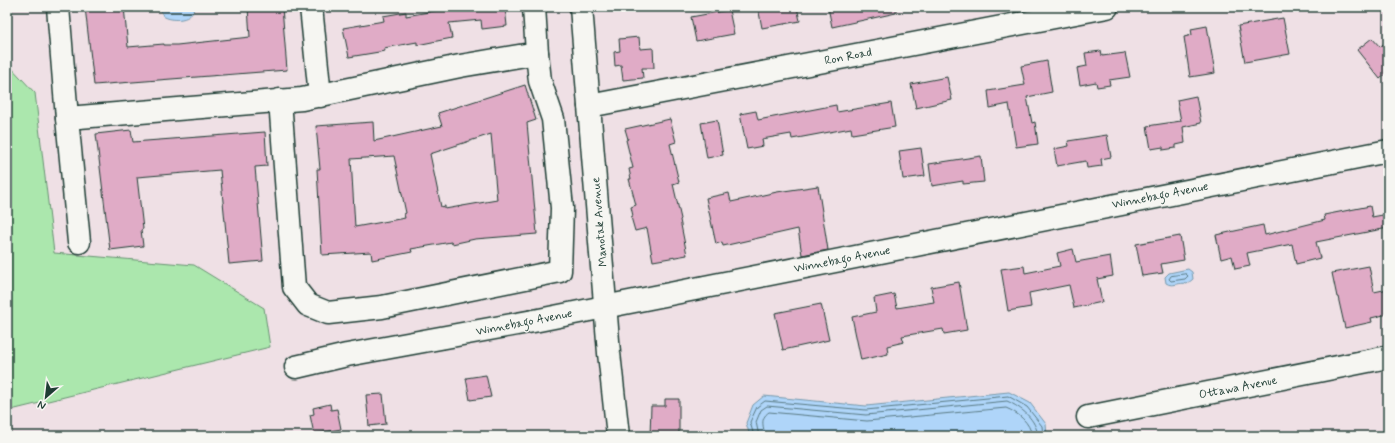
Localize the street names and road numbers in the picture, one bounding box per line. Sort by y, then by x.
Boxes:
street label: Ron Road [823,45,873,69]
street label: Manotak Avenue [588,176,612,267]
street label: Winnebago Avenue [1111,179,1210,214]
street label: Winnebago Avenue [793,243,892,278]
street label: Winnebago Avenue [475,306,574,341]
street label: Ottawa Avenue [1198,372,1279,403]

